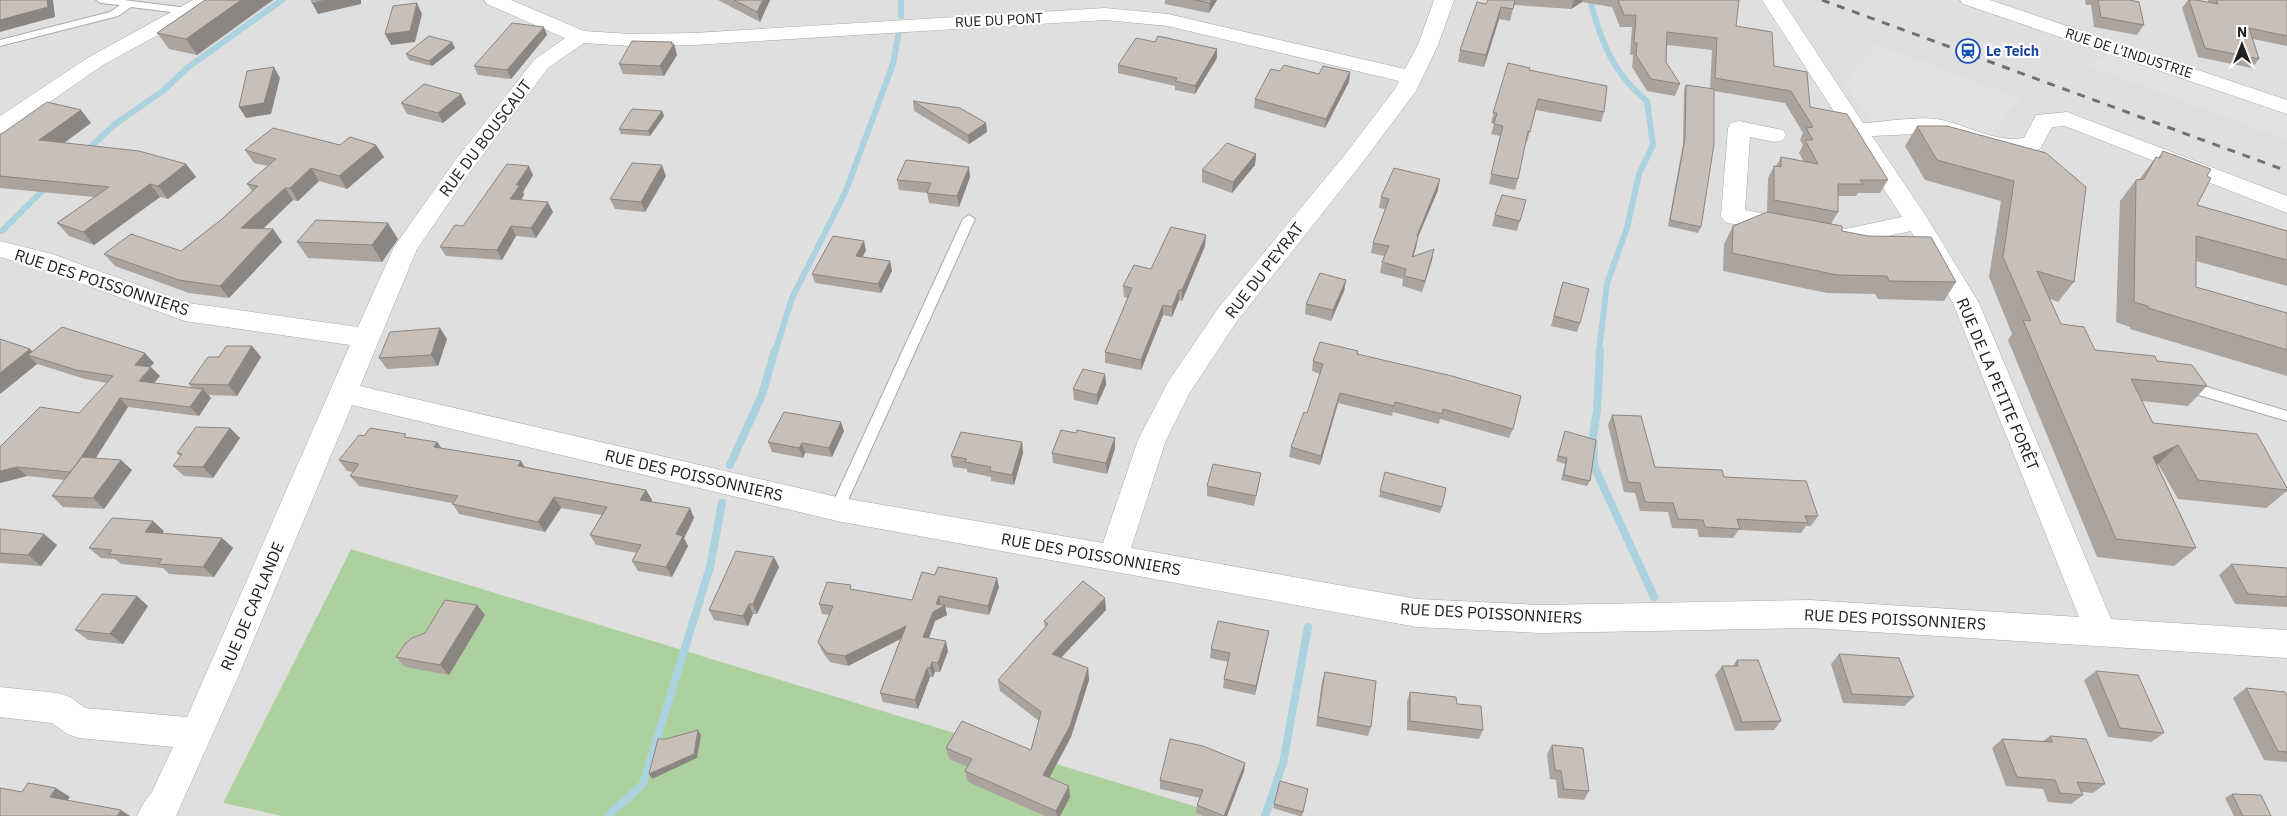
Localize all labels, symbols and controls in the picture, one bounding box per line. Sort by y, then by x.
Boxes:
street label: RUE DU PONT [954,9,1044,31]
north arrow [2217,20,2267,70]
text: N [2237,23,2247,41]
street label: RUE DE L'INDUSTRIE [2063,24,2195,82]
station icon: Le Teich [1955,38,1981,64]
place label: Le Teich [1986,42,2039,60]
street label: RUE DU BOUSCAUT [435,76,535,200]
street label: RUE DU PEYRAT [1220,218,1308,322]
street label: RUE DES POISSONNIERS [12,244,192,320]
street label: RUE DE LA PETITE FORÊT [1953,295,2043,473]
street label: RUE DES POISSONNIERS [603,445,785,505]
street label: RUE DES POISSONNIERS [1000,528,1182,580]
street label: RUE DE CAPLANDE [216,539,288,673]
street label: RUE DES POISSONNIERS [1399,598,1583,628]
street label: RUE DES POISSONNIERS [1803,604,1987,634]

